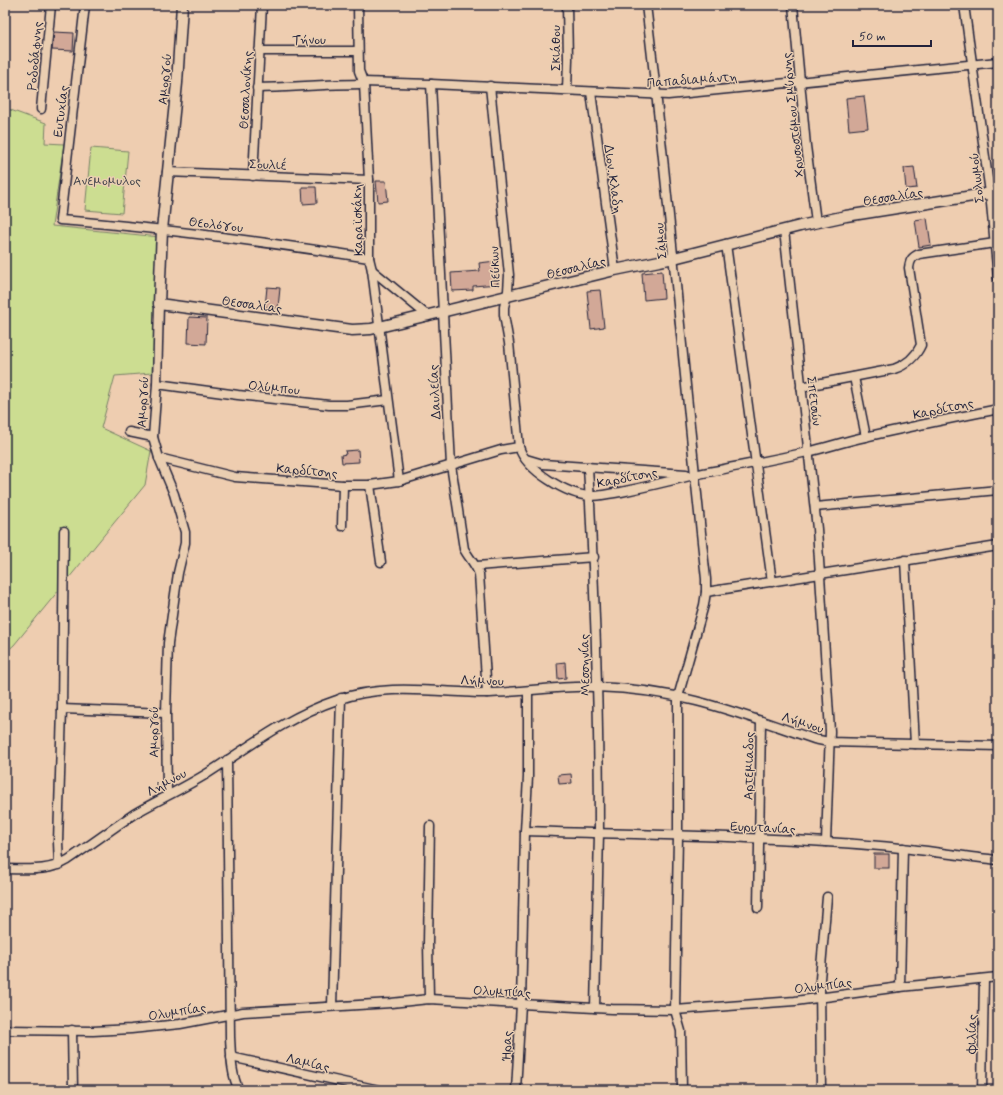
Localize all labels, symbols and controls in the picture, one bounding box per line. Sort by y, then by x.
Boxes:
street label: Ροδοδάφνης [24,21,47,91]
scale bar [853,22,931,48]
street label: Σκιάθου [548,25,565,71]
text: 50 m [859,29,886,45]
street label: Τήνου [292,32,326,49]
street label: Θεσσαλονίκης [236,50,257,130]
street label: Χρυσοστόμου Σμύρνης [778,51,808,178]
street label: Αμοργού [155,53,176,106]
street label: Παπαδιαμάντη [646,69,738,92]
street label: Ευτυχίας [50,84,73,138]
street label: Διον. Κλαδη [599,143,626,215]
street label: Σολωμού [966,152,989,204]
street label: Σουλιέ [249,156,287,175]
park label: Ανεμομυλος [73,173,141,190]
street label: Καραϊσκάκη [349,184,368,256]
street label: Θεσσαλίας [862,184,925,211]
street label: Θεολόγου [188,214,244,237]
street label: Σάμου [651,222,672,260]
street label: Πεύκων [486,246,505,288]
street label: Θεσσαλίας [545,253,608,284]
street label: Θεσσαλίας [221,293,283,318]
street label: Δαυλείας [426,364,445,420]
street label: Αμοργού [134,376,153,428]
street label: Σπετσών [802,376,825,427]
street label: Ολύμπου [247,377,301,400]
street label: Καρδίτσης [911,395,976,424]
street label: Καρδίτσης [275,460,339,483]
street label: Καρδίτσης [595,464,659,493]
street label: Μεσσηνίας [576,633,595,696]
street label: Λήμνου [460,673,504,690]
street label: Αμοργού [146,706,163,758]
street label: Λήμνου [779,709,826,738]
street label: Αρτεμιαδος [740,731,759,800]
street label: Λήμνου [144,765,190,801]
street label: Ευρυτανίας [730,818,796,839]
street label: Ολυμπίας [793,974,853,998]
street label: Ολυμπίας [472,982,532,1003]
street label: Ολυμπίας [147,999,208,1025]
street label: Φιλίας [964,1014,981,1055]
street label: Ήρας [498,1030,517,1062]
street label: Λαμίας [284,1050,331,1077]

